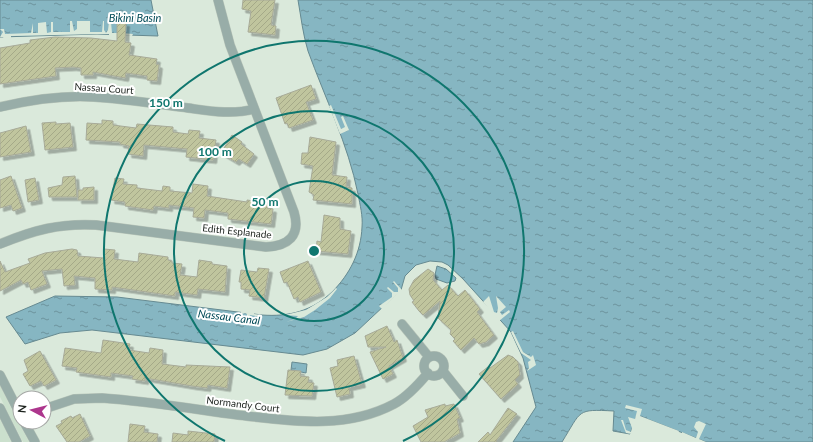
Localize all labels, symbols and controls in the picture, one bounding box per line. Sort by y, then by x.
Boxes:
water label: Bikini Basin [109,11,161,24]
street label: Nassau Court [74,80,134,96]
text: 150 m [149,95,183,110]
text: 100 m [198,144,232,159]
text: 50 m [252,194,278,209]
street label: Edith Esplanade [202,221,272,241]
centre of rings [307,244,321,258]
water label: Nassau Canal [197,306,261,327]
north arrow [12,390,52,430]
street label: Normandy Court [206,394,281,414]
text: N [15,404,29,414]

